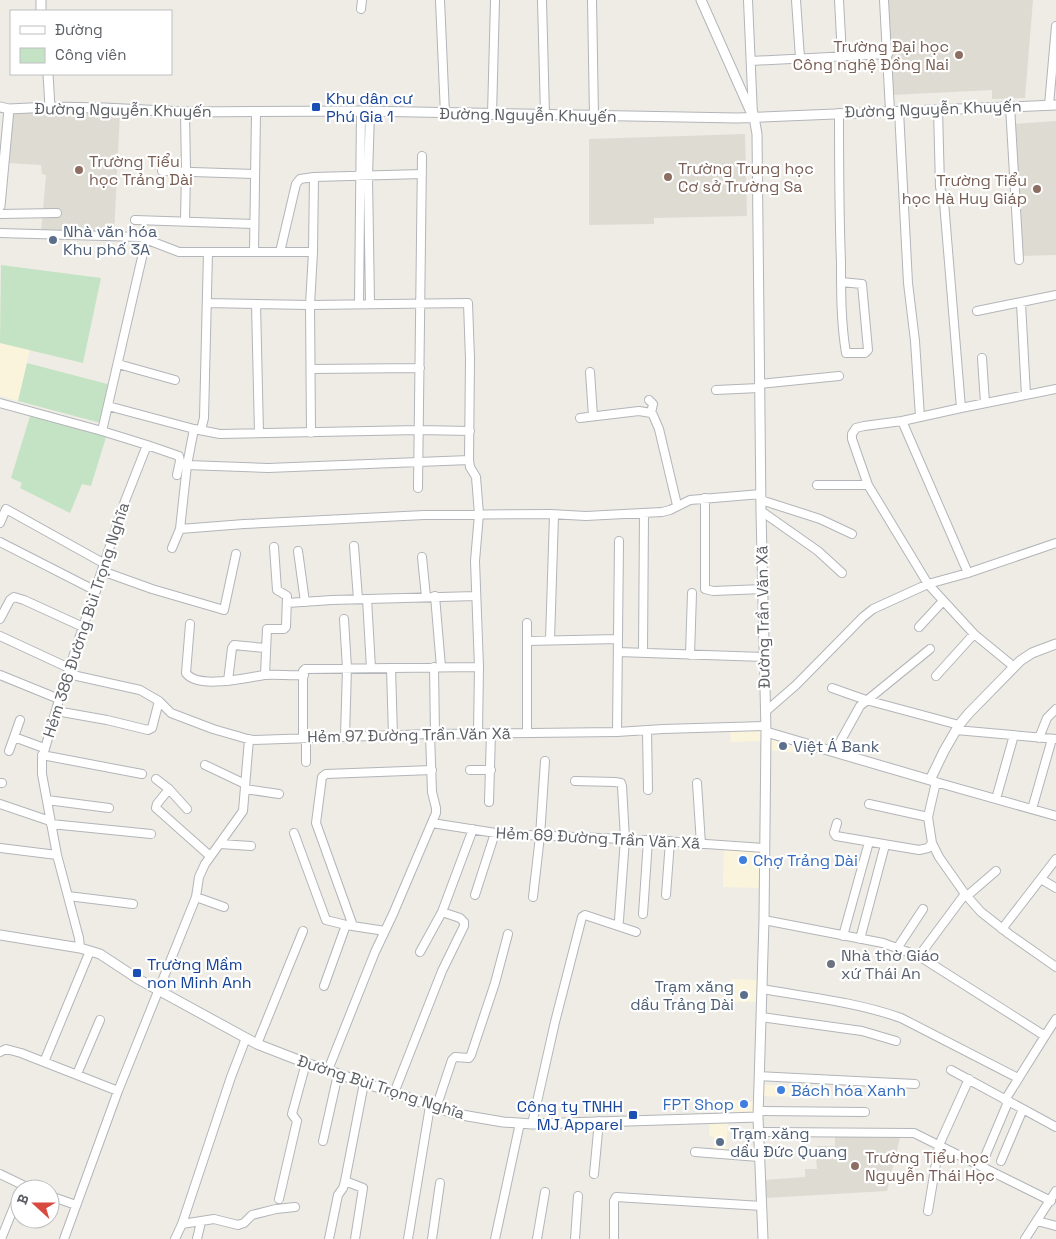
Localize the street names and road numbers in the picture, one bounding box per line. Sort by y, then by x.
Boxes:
street label: Đường Nguyễn Khuyến [844,95,1022,123]
street label: Đường Nguyễn Khuyến [34,98,212,122]
street label: Đường Nguyễn Khuyến [439,103,617,127]
street label: Hẻm 386 Đường Bùi Trọng Nghĩa [38,500,134,740]
street label: Đường Trần Văn Xã [751,545,775,689]
street label: Hẻm 97 Đường Trần Văn Xã [307,723,511,747]
street label: Hẻm 69 Đường Trần Văn Xã [495,822,701,854]
street label: Đường Bùi Trọng Nghĩa [295,1050,467,1124]

